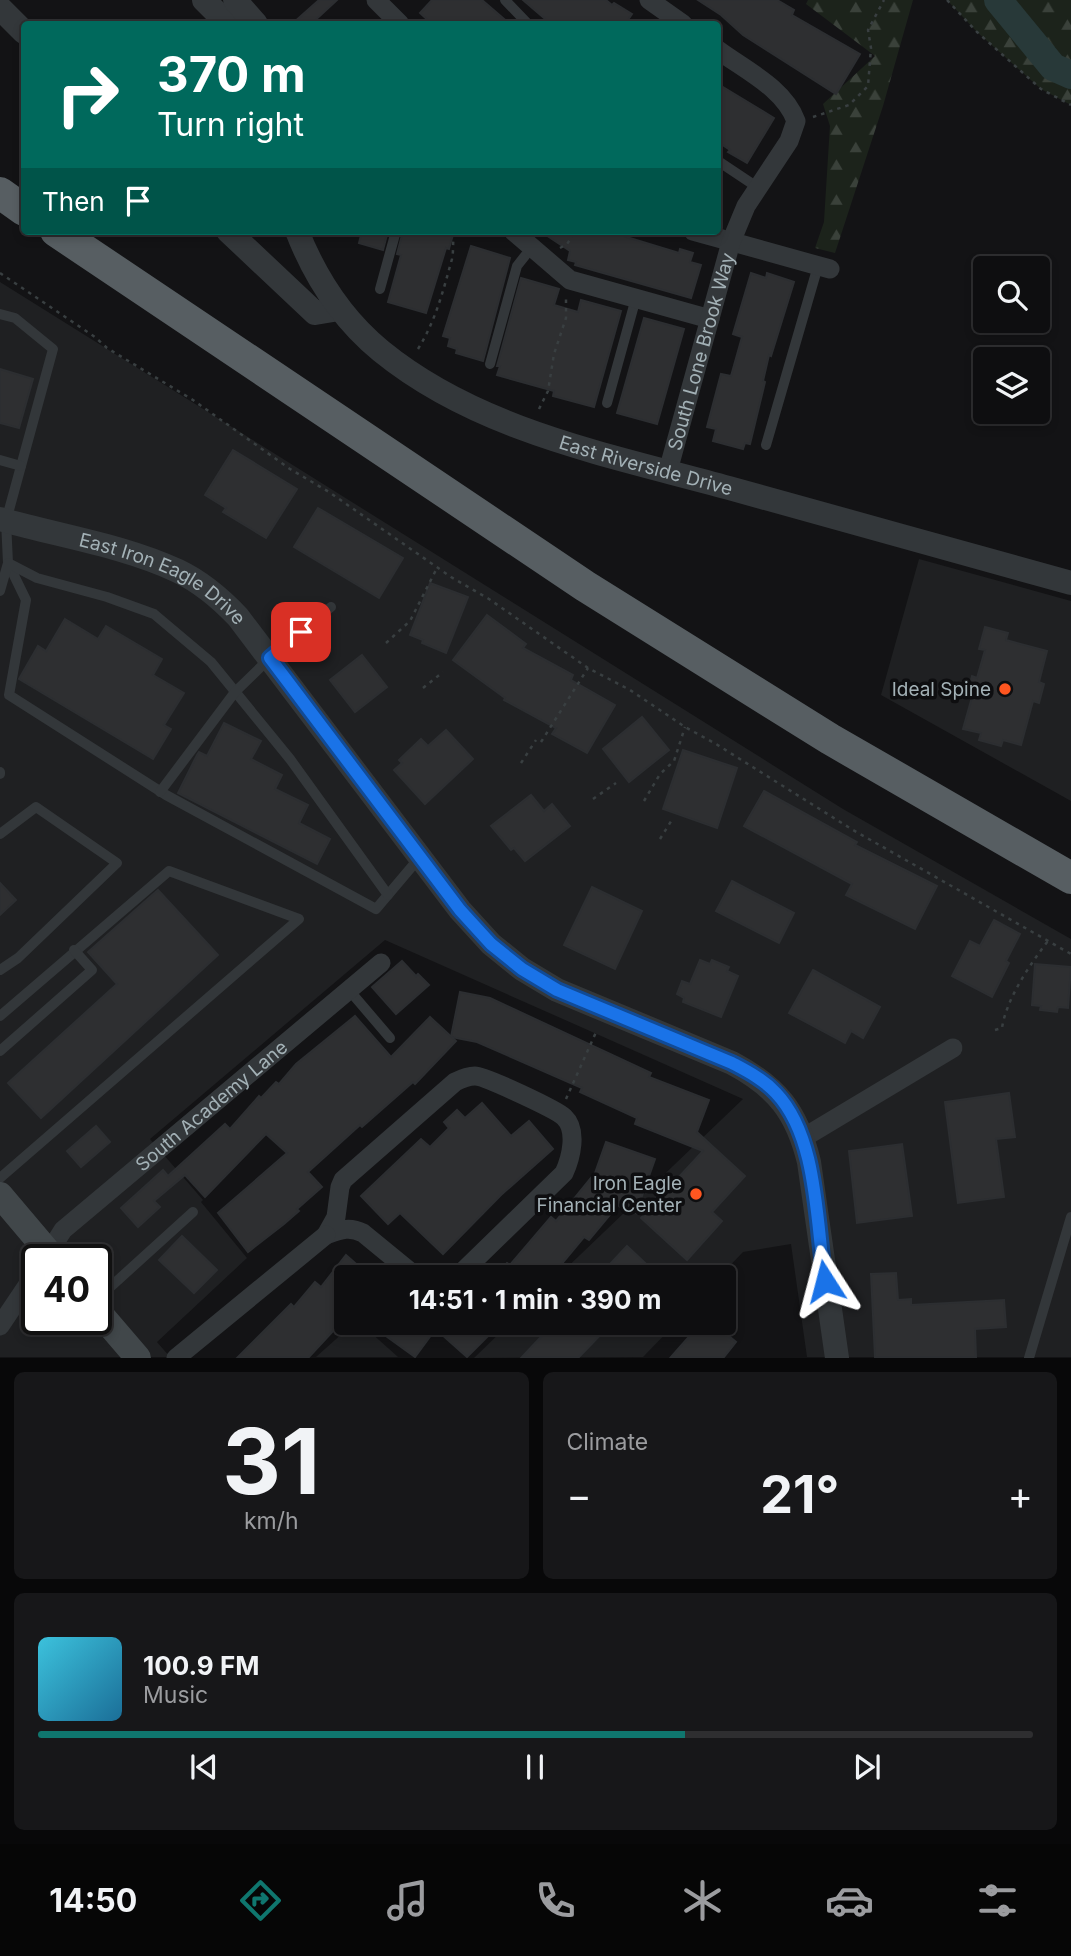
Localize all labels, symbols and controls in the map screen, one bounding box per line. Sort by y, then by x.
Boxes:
text: 370 m [157,45,306,104]
icon: right [42,49,133,140]
text: Turn right [157,105,304,144]
icon: arrive [119,182,157,220]
text: Then [42,186,105,217]
street label: South Lone Brook Way [663,250,740,453]
map controls [973,256,1050,424]
button: search [973,256,1050,333]
button: layers [973,347,1050,424]
street label: East Riverside Drive [556,431,735,500]
street label: East Iron Eagle Drive [77,528,250,629]
pin [271,602,331,662]
icon: arrive [282,613,320,651]
place label: Ideal Spine [892,678,991,701]
marker: Ideal Spine [997,681,1013,697]
street label: South Academy Lane [131,1036,292,1176]
place label: Iron Eagle Financial Center [537,1172,682,1217]
marker: Iron Eagle Financial Center [688,1186,704,1202]
speed limit sign: 40 [21,1244,112,1335]
position arrow [788,1244,862,1318]
text: 14:51 · 1 min · 390 m [409,1284,661,1315]
text: 31 [222,1406,320,1516]
text: Climate [567,1428,648,1456]
text: 21° [760,1463,839,1526]
text: − [567,1472,592,1518]
text: + [1008,1472,1033,1518]
text: km/h [244,1507,299,1535]
text: 100.9 FM [143,1650,259,1681]
text: Music [143,1681,208,1709]
icon: previous [185,1748,223,1786]
icon: pause [516,1748,554,1786]
icon: next [848,1748,886,1786]
icon: directions [236,1876,285,1925]
icon: music [383,1876,432,1925]
icon: phone [531,1876,580,1925]
icon: climate [678,1876,727,1925]
icon: car [825,1876,874,1925]
icon: filters [973,1876,1022,1925]
text: 14:50 [49,1881,137,1920]

